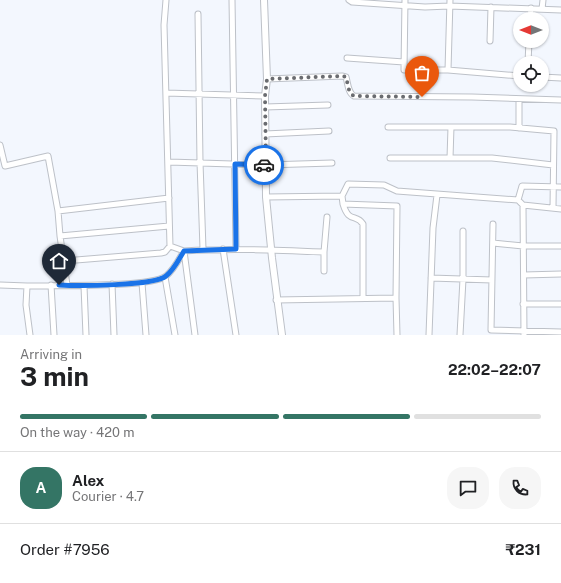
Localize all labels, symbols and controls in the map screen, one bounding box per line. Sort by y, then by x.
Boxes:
north arrow [513,12,549,48]
map controls [513,12,549,92]
pin [405,56,439,97]
button: locate [513,56,549,92]
icon: bag [411,62,433,84]
courier [244,145,284,185]
icon: car [253,154,275,176]
pin [42,244,76,285]
icon: home [48,250,70,272]
text: Arriving in [20,347,82,362]
text: 3 min [20,361,89,392]
text: 22:02–22:07 [448,361,541,378]
text: On the way · 420 m [20,425,134,440]
button: chat [447,467,489,509]
button: phone [499,467,541,509]
text: Alex [72,472,104,489]
text: A [36,479,46,496]
text: Courier · 4.7 [72,489,144,504]
text: Order #7956 [20,541,110,558]
text: ₹231 [505,541,541,558]

